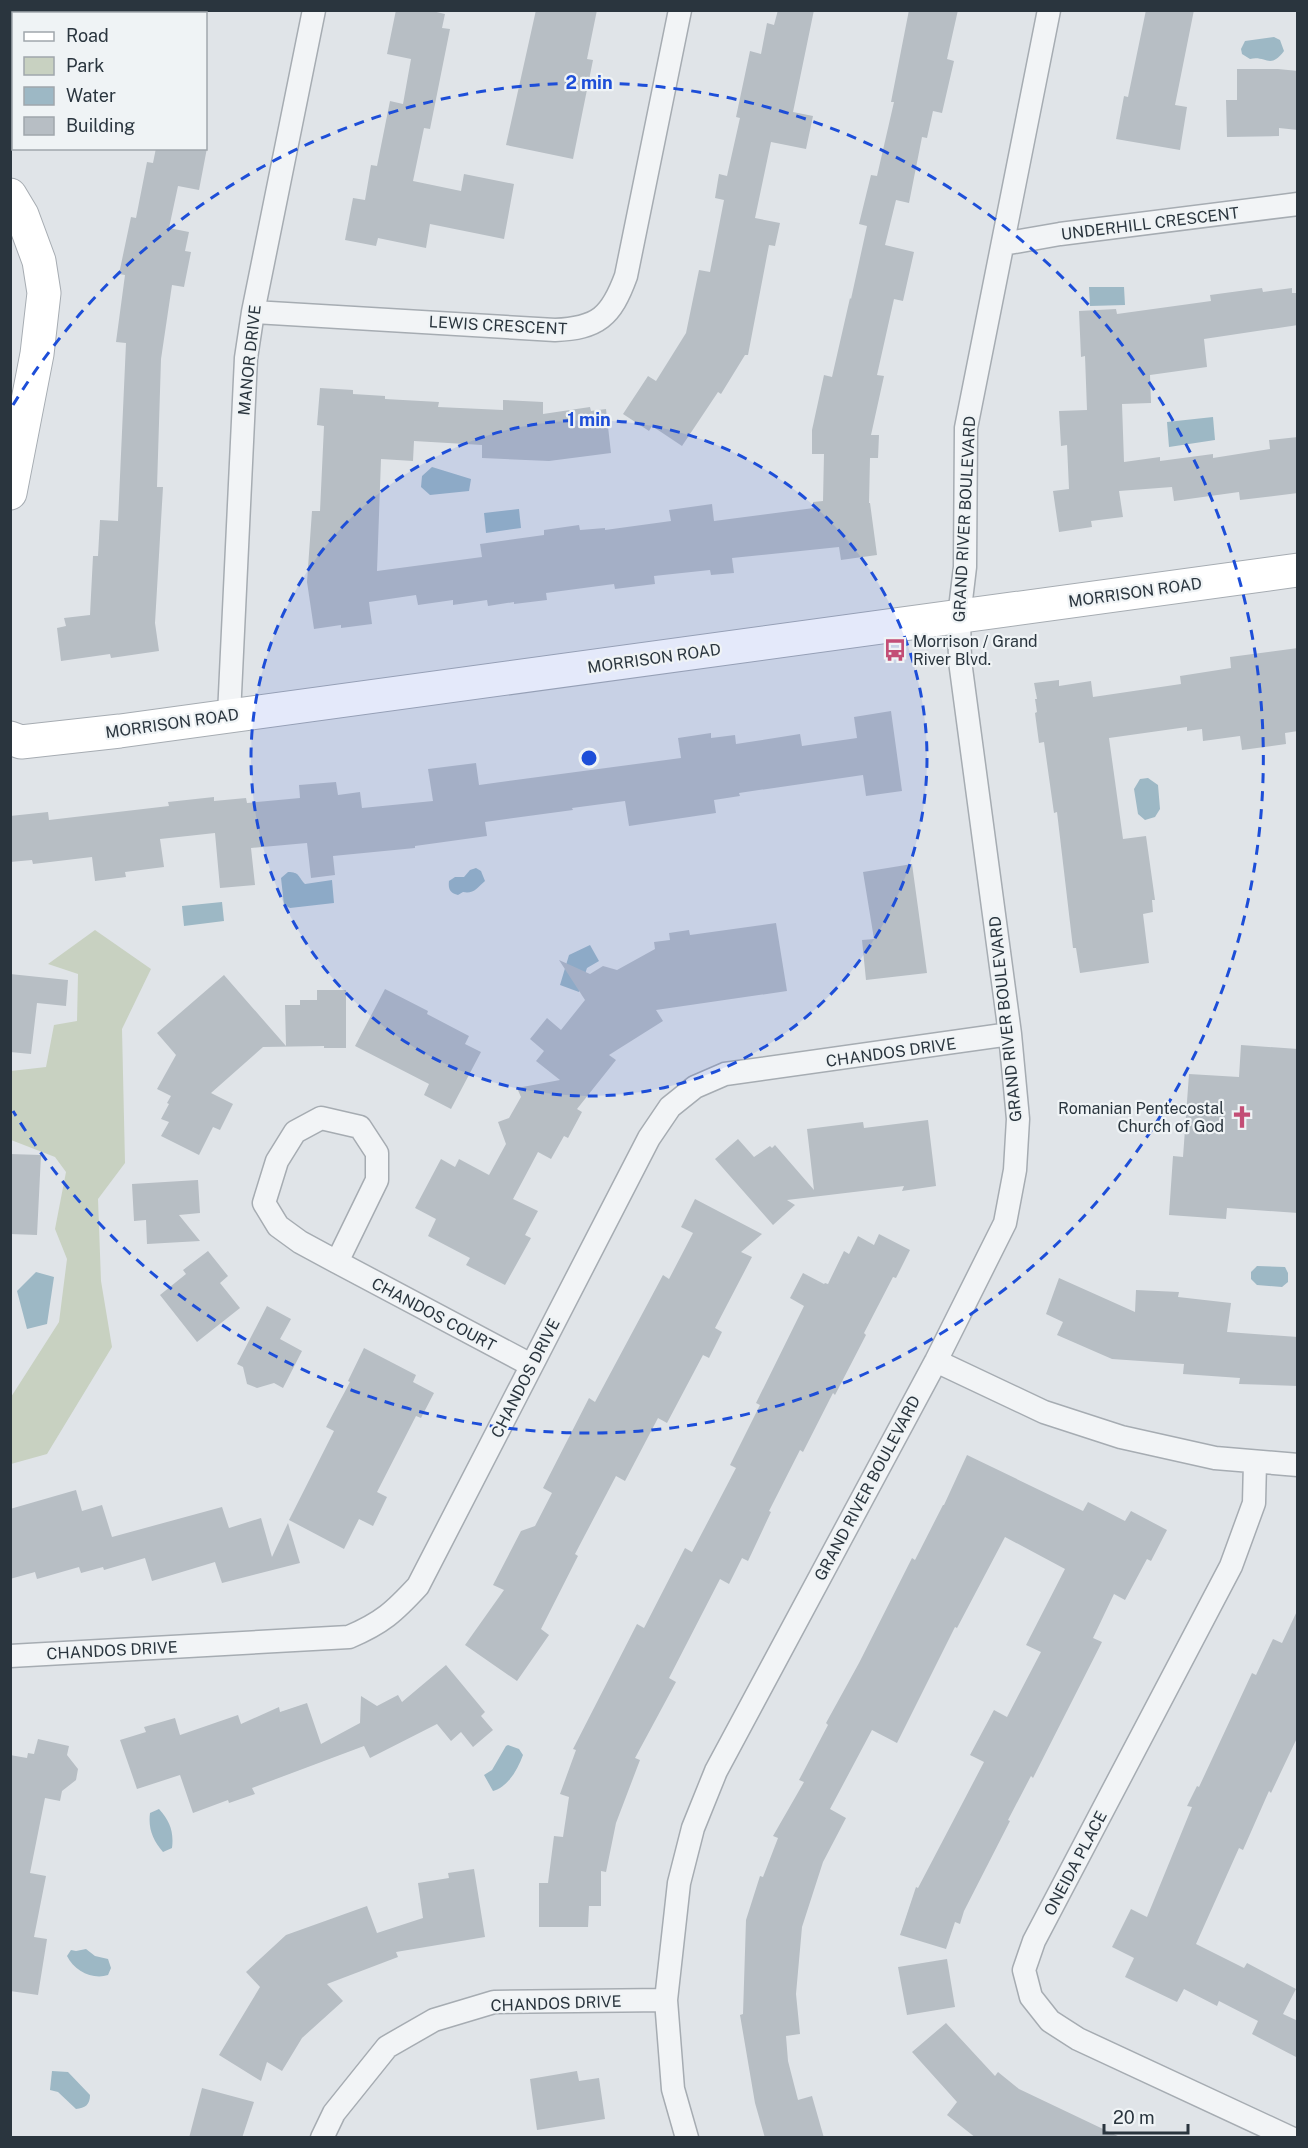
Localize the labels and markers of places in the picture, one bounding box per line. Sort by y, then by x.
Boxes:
place label: Morrison / Grand River Blvd. [913,632,1038,669]
bus stop icon: Morrison / Grand River Blvd. [882,637,908,663]
centre of rings [579,748,599,768]
place label: Romanian Pentecostal Church of God [1058,1099,1224,1136]
church icon: Romanian Pentecostal Church of God [1229,1104,1255,1130]

